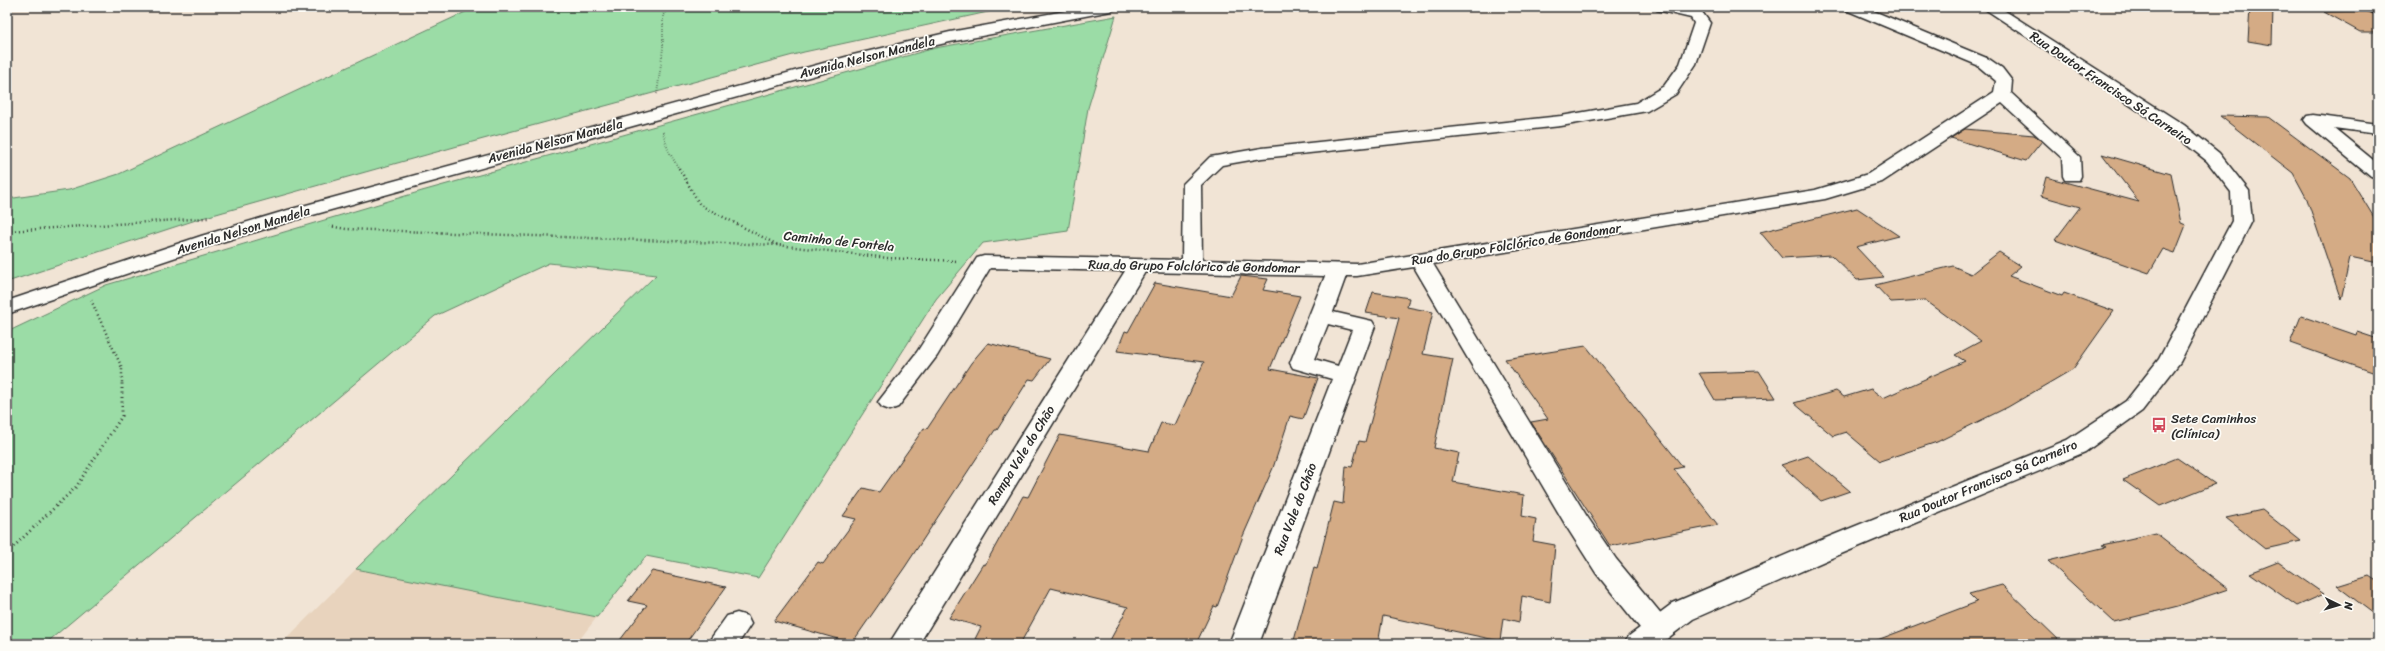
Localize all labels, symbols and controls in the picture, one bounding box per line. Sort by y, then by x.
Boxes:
street label: Rua Doutor Francisco Sá Carneiro [2025,25,2197,151]
street label: Avenida Nelson Mandela [796,29,938,85]
street label: Avenida Nelson Mandela [484,112,626,170]
street label: Avenida Nelson Mandela [172,199,313,262]
street label: Rua do Grupo Folclórico de Gondomar [1410,216,1623,272]
street label: Caminho de Fontela [783,224,896,258]
street label: Rua do Grupo Folclórico de Gondomar [1088,253,1301,279]
street label: Rampa Vale do Chão [981,400,1061,509]
place label: Sete Caminhos (Clínica) [2171,407,2256,445]
bus stop icon: Sete Caminhos (Clínica) [2150,416,2168,434]
street label: Rua Doutor Francisco Sá Carneiro [1895,433,2081,529]
street label: Rua Vale do Chão [1267,459,1323,559]
north arrow [2319,585,2359,625]
text: N [2339,600,2358,611]

